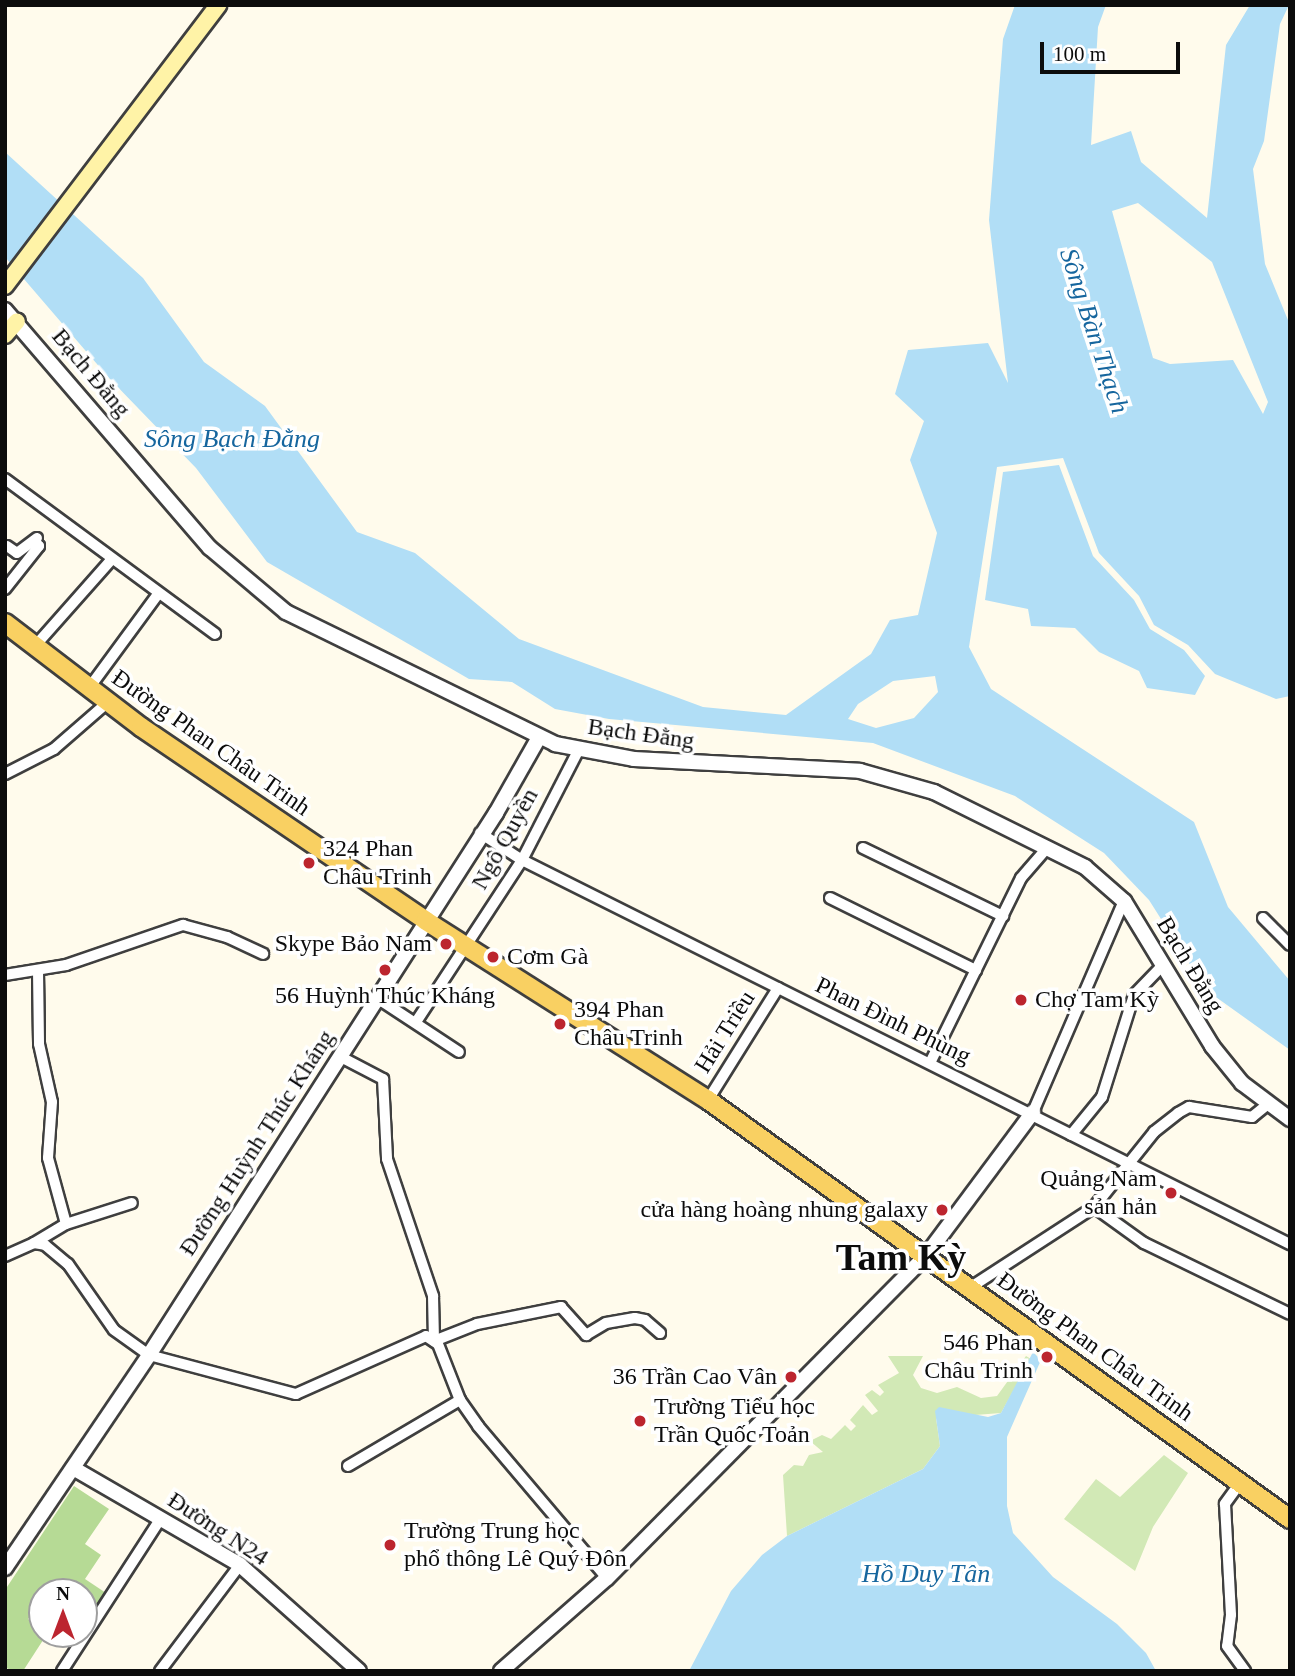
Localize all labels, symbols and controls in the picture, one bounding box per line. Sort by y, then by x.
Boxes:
scale bar [1043,28,1183,72]
text: 100 m [1053,42,1106,66]
water label: Sông Bàn Thạch [1053,244,1135,418]
street label: Bạch Đằng [45,323,137,423]
water label: Sông Bạch Đằng [144,423,320,455]
street label: Đường Phan Châu Trinh [106,663,316,823]
street label: Bạch Đằng [586,712,696,756]
street label: Ngô Quyền [465,783,545,895]
place label: 324 Phan Châu Trinh [323,835,432,891]
marker: 324 Phan Châu Trinh [301,855,317,871]
street label: Bạch Đằng [1150,912,1230,1018]
place label: Skype Bảo Nam [275,930,432,958]
marker: Skype Bảo Nam [438,936,454,952]
place label: Cơm Gà [507,943,588,971]
marker: Cơm Gà [485,949,501,965]
marker: 56 Huỳnh Thúc Kháng [377,962,393,978]
street label: Phan Đình Phùng [811,971,975,1071]
place label: 56 Huỳnh Thúc Kháng [275,982,495,1010]
street label: Hải Triều [688,985,762,1079]
place label: Chợ Tam Kỳ [1035,986,1159,1014]
marker: Chợ Tam Kỳ [1013,992,1029,1008]
place label: 394 Phan Châu Trinh [574,996,683,1052]
marker: 394 Phan Châu Trinh [552,1016,568,1032]
street label: Đường Huỳnh Thúc Kháng [173,1025,341,1261]
place label: Quảng Nam sản hản [1040,1165,1157,1221]
marker: Quảng Nam sản hản [1163,1185,1179,1201]
place label: cửa hàng hoàng nhung galaxy [640,1196,928,1224]
marker: cửa hàng hoàng nhung galaxy [934,1202,950,1218]
district label: Tam Kỳ [836,1235,966,1281]
street label: Đường Phan Châu Trinh [991,1266,1199,1428]
place label: 546 Phan Châu Trinh [924,1329,1033,1385]
marker: 546 Phan Châu Trinh [1039,1349,1055,1365]
place label: 36 Trần Cao Vân [612,1363,777,1391]
marker: 36 Trần Cao Vân [783,1369,799,1385]
place label: Trường Tiểu học Trần Quốc Toản [654,1393,815,1449]
marker: Trường Tiểu học Trần Quốc Toản [632,1413,648,1429]
street label: Đường N24 [162,1486,274,1572]
place label: Trường Trung học phổ thông Lê Quý Đôn [404,1517,627,1573]
marker: Trường Trung học phổ thông Lê Quý Đôn [382,1537,398,1553]
water label: Hồ Duy Tân [862,1558,990,1590]
north arrow [28,1578,98,1648]
text: N [56,1583,70,1604]

